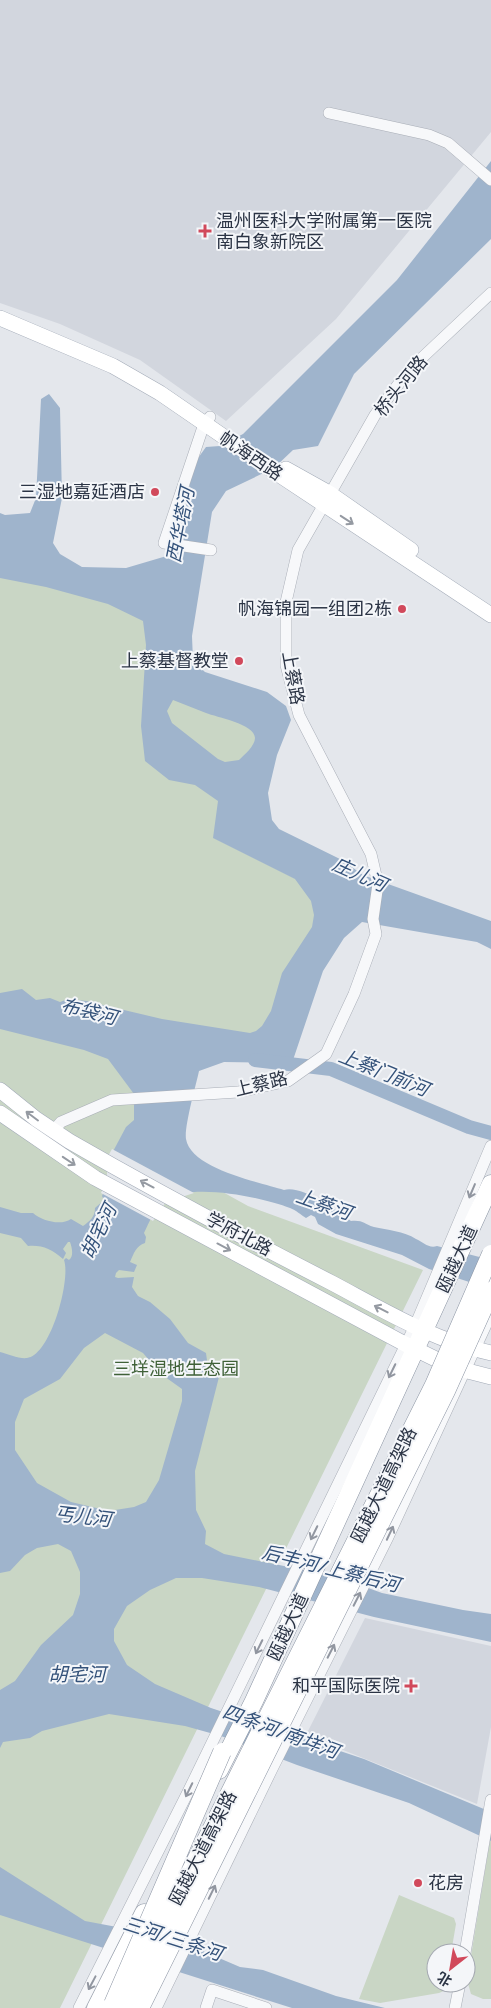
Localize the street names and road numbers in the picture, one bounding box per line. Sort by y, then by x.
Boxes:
street label: 桥头河路 [367,349,434,422]
street label: 帆海西路 [214,424,289,487]
street label: 上蔡路 [276,649,311,707]
street label: 上蔡路 [231,1064,290,1103]
street label: 学府北路 [201,1205,277,1262]
street label: 瓯越大道 [429,1220,484,1297]
street label: 瓯越大道高架路 [344,1422,423,1547]
street label: 瓯越大道 [260,1588,315,1665]
street label: 瓯越大道高架路 [162,1786,243,1910]

